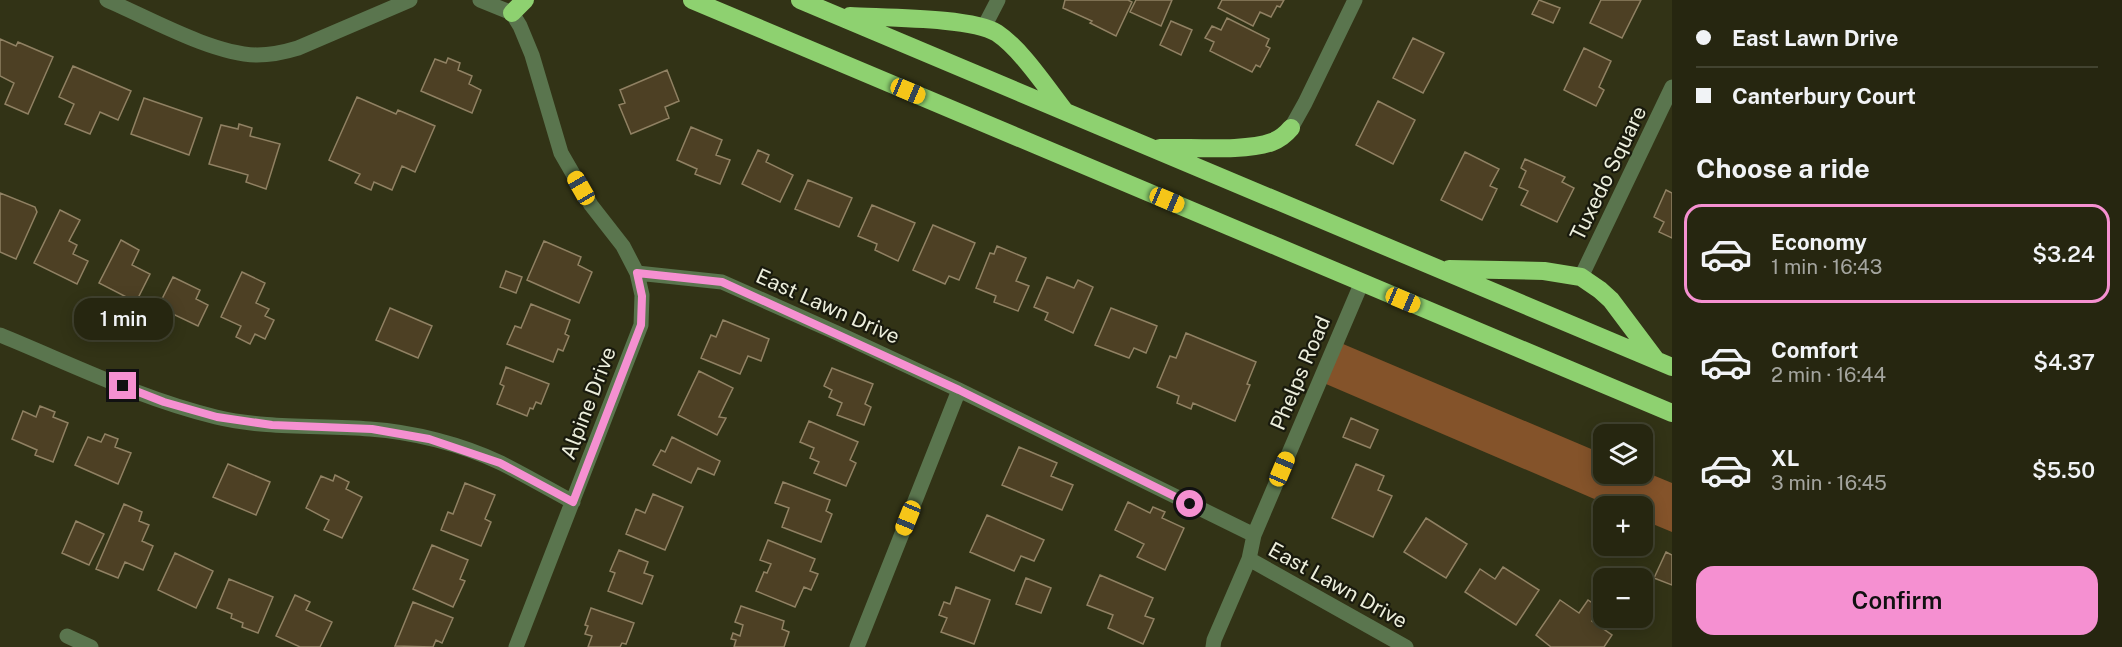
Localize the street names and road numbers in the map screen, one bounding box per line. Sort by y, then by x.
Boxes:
street label: Tuxedo Square [1565,102,1651,244]
street label: East Lawn Drive [752,263,904,349]
street label: Phelps Road [1265,312,1335,434]
street label: Alpine Drive [555,343,621,463]
street label: East Lawn Drive [1264,537,1412,633]

